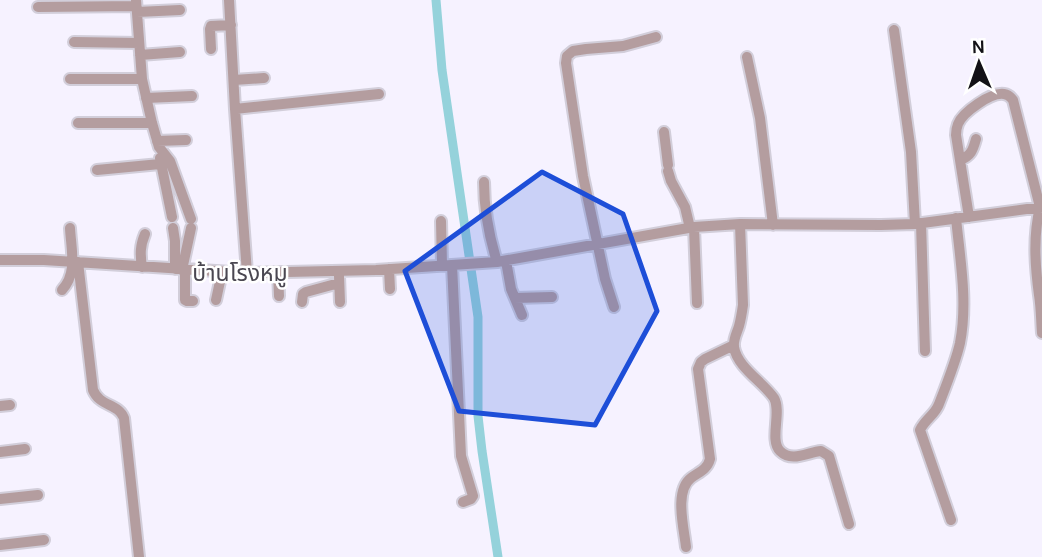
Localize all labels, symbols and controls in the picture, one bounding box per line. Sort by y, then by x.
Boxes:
north arrow [944,28,1014,98]
text: N [971,36,986,58]
district label: บ้านโรงหมู [192,260,288,288]

